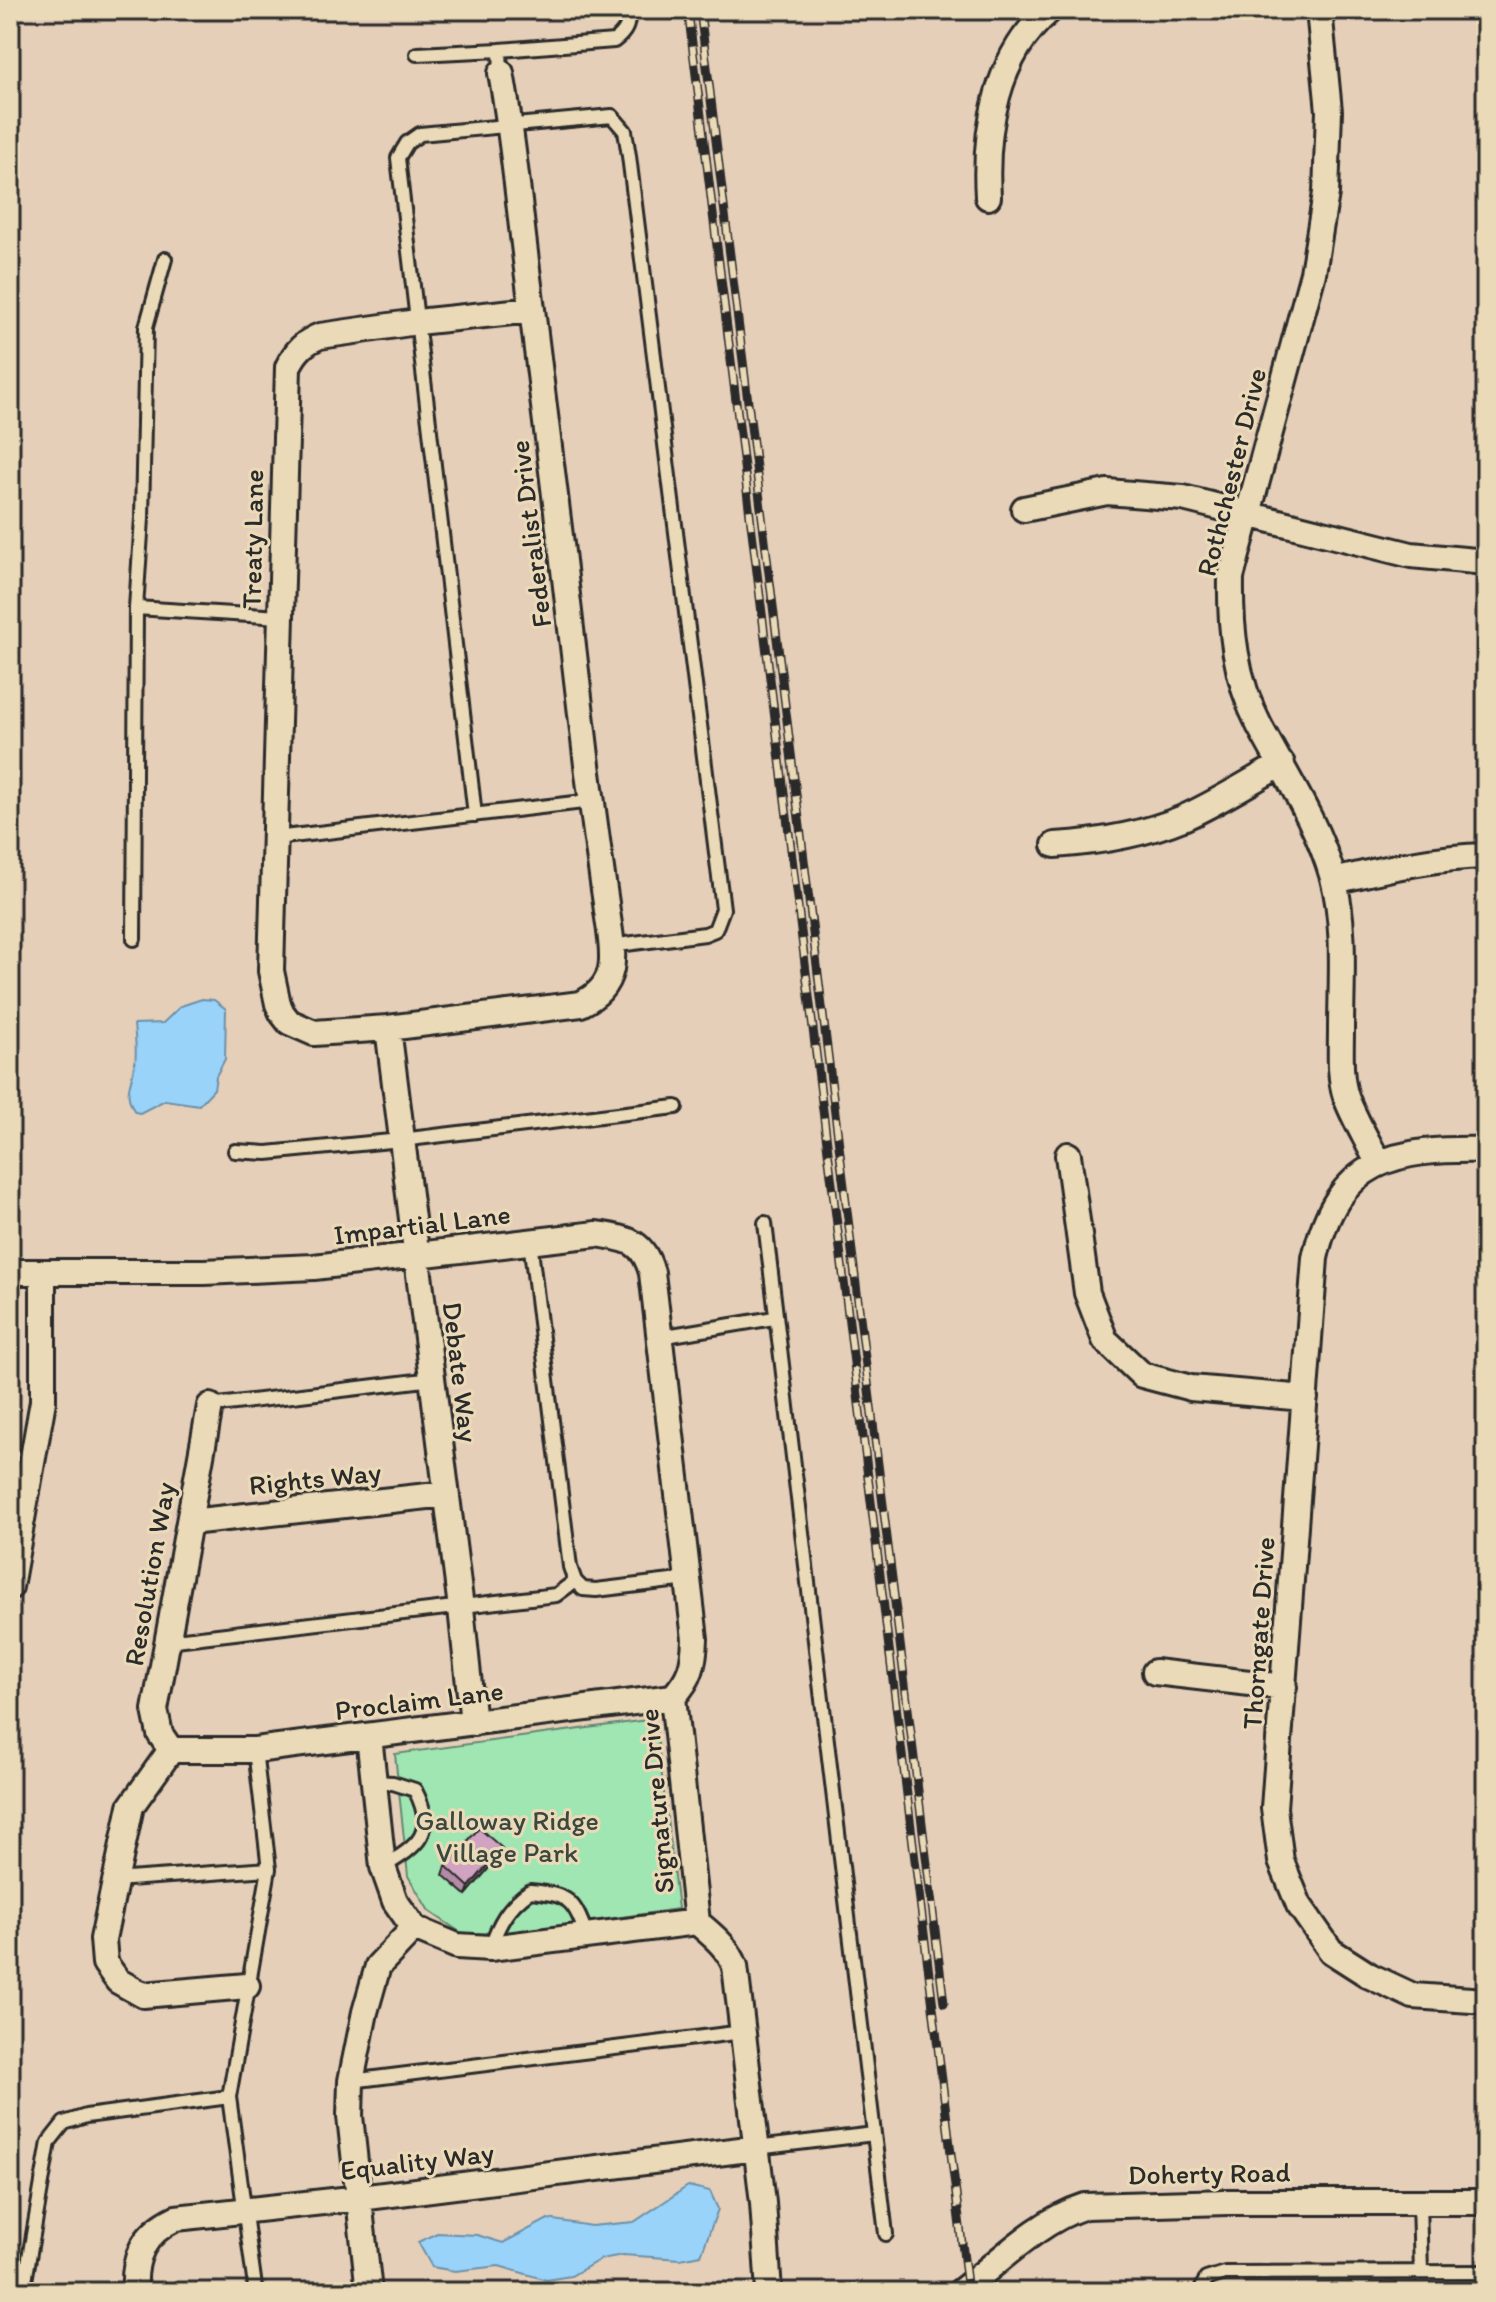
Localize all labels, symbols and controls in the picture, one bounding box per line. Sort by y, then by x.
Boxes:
street label: Rothchester Drive [1189,364,1273,580]
street label: Federalist Drive [502,438,558,630]
street label: Treaty Lane [234,469,270,609]
street label: Impartial Lane [332,1196,512,1252]
street label: Debate Way [436,1300,486,1444]
street label: Rights Way [247,1454,383,1502]
street label: Resolution Way [116,1479,182,1669]
street label: Thorngate Drive [1234,1536,1282,1730]
street label: Proclaim Lane [333,1673,505,1727]
street label: Signature Drive [631,1707,681,1895]
park label: Galloway Ridge Village Park [415,1803,599,1869]
street label: Equality Way [338,2135,496,2187]
street label: Doherty Road [1127,2155,1291,2191]

